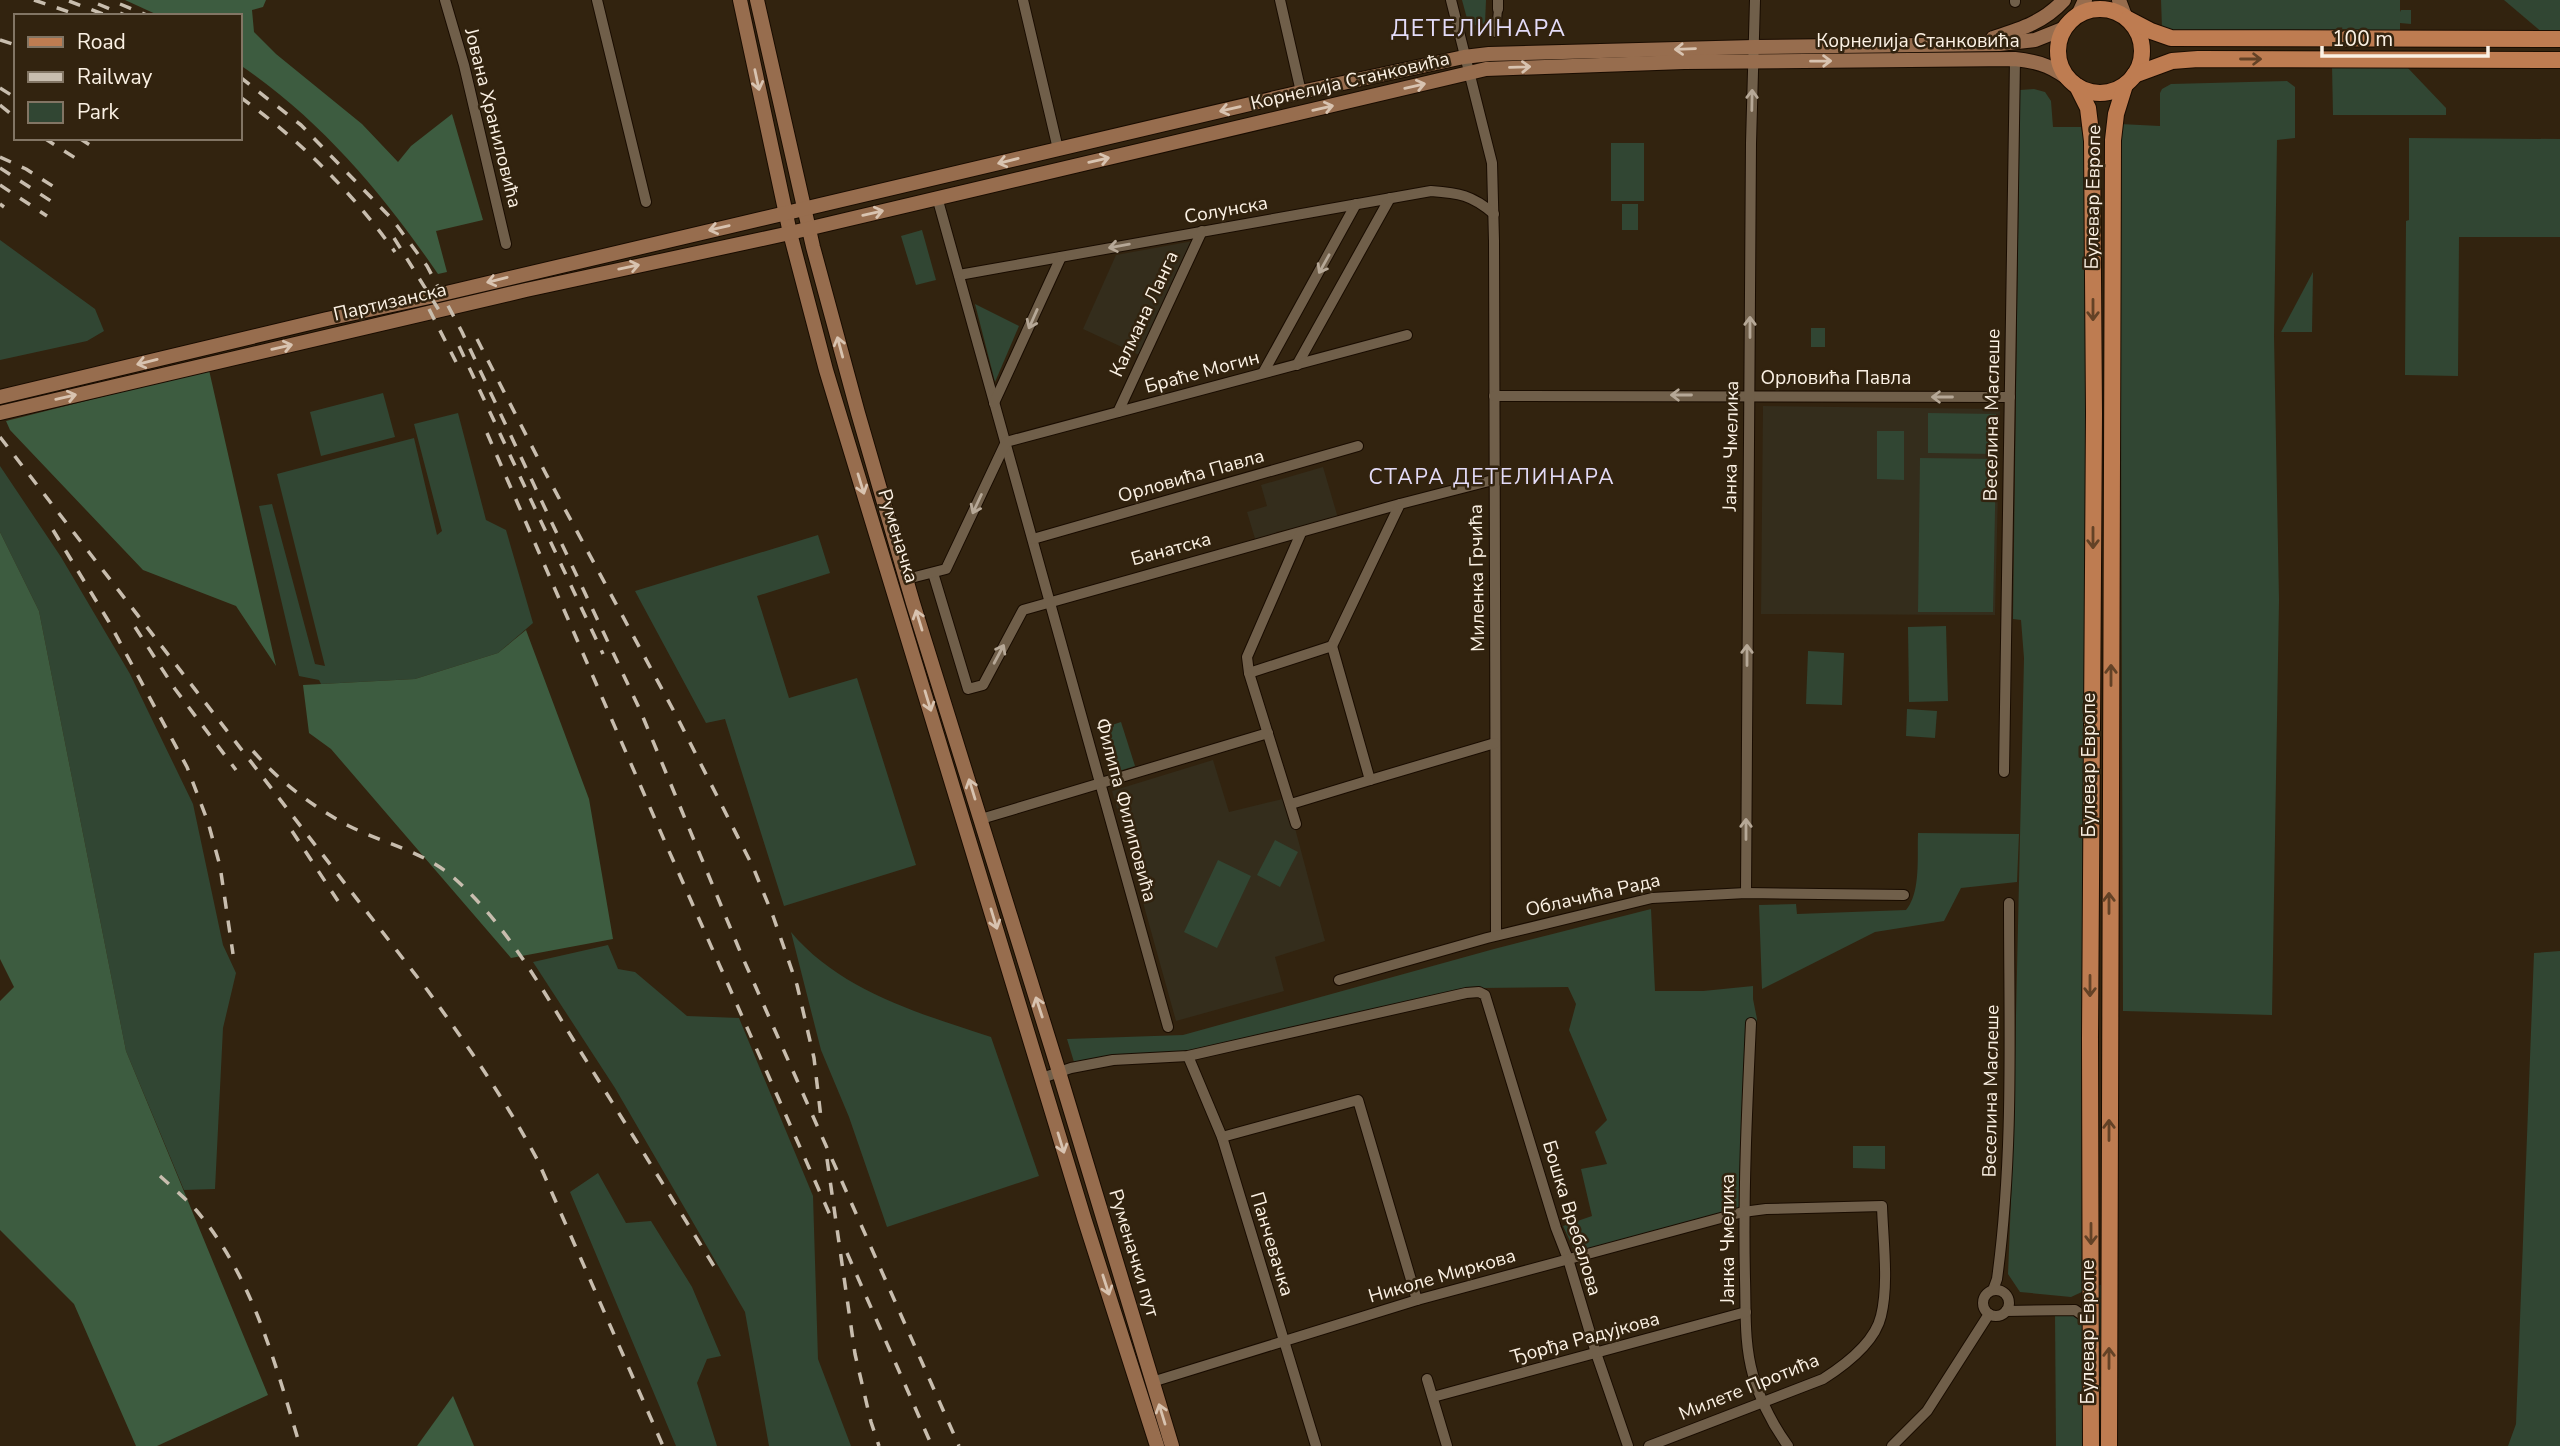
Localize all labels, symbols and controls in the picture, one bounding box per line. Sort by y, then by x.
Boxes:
district label: ДЕТЕЛИНАРА [1391,13,1567,44]
legend [14,14,242,140]
scale bar [2322,14,2488,58]
street label: Јована Храниловића [458,24,528,211]
text: 100 m [2332,25,2393,53]
text: Road [77,28,126,56]
street label: Корнелија Станковића [1816,28,2020,54]
one-way arrow [1674,42,1697,55]
street label: Корнелија Станковића [1248,45,1452,117]
one-way arrow [2239,52,2262,66]
one-way arrow [1810,54,1833,68]
one-way arrow [1508,60,1531,74]
text: Railway [77,63,152,91]
one-way arrow [750,68,764,91]
one-way arrow [1403,79,1426,93]
one-way arrow [1745,88,1759,111]
text: Park [77,98,119,126]
one-way arrow [1311,101,1334,114]
one-way arrow [1219,103,1242,116]
street label: Булевар Европе [2079,124,2107,270]
one-way arrow [1087,152,1110,166]
one-way arrow [998,155,1020,168]
street label: Солунска [1182,190,1270,230]
one-way arrow [861,205,884,219]
one-way arrow [708,222,731,235]
one-way arrow [1109,240,1131,253]
street label: Калмана Ланга [1103,247,1185,381]
one-way arrow [1317,254,1331,274]
one-way arrow [617,260,640,274]
one-way arrow [486,274,509,287]
street label: Партизанска [331,276,449,328]
one-way arrow [2087,298,2100,321]
one-way arrow [1026,308,1039,329]
one-way arrow [1743,316,1757,339]
street label: Веселина Маслеше [1977,328,2007,502]
one-way arrow [833,336,846,359]
one-way arrow [270,339,293,353]
street label: Браће Могин [1142,344,1262,400]
one-way arrow [136,356,159,369]
street label: Орловића Павла [1760,365,1912,391]
street label: Јанка Чмелика [1717,380,1745,513]
one-way arrow [1670,388,1693,402]
one-way arrow [54,390,77,403]
one-way arrow [1931,390,1954,404]
street label: Орловића Павла [1115,443,1267,509]
district label: СТАРА ДЕТЕЛИНАРА [1368,463,1616,491]
one-way arrow [856,472,868,494]
street label: Руменачка [871,486,925,586]
one-way arrow [970,493,983,514]
street label: Миленка Грчића [1463,504,1491,652]
street label: Банатска [1128,526,1214,572]
one-way arrow [2087,526,2100,549]
one-way arrow [912,610,924,632]
one-way arrow [1740,644,1754,667]
one-way arrow [992,645,1006,665]
one-way arrow [2104,664,2118,687]
one-way arrow [923,690,936,712]
street label: Булевар Европе [2076,693,2102,837]
street label: Филипа Филиповића [1089,715,1163,905]
one-way arrow [965,779,977,801]
one-way arrow [1740,818,1753,841]
street label: Облачића Рада [1523,867,1663,923]
one-way arrow [2102,892,2116,915]
one-way arrow [988,908,1001,930]
one-way arrow [2083,974,2097,997]
one-way arrow [1031,996,1044,1018]
street label: Веселина Маслеше [1976,1004,2006,1178]
one-way arrow [2102,1119,2116,1142]
one-way arrow [1056,1132,1069,1154]
street label: Бошка Вребалова [1536,1137,1608,1299]
street label: Јанка Чмелика [1715,1174,1741,1305]
street label: Руменачки пут [1102,1186,1166,1321]
street label: Панчевачка [1244,1189,1300,1299]
one-way arrow [2084,1223,2098,1246]
street label: Николе Миркова [1365,1243,1519,1309]
street label: Булевар Европе [2075,1260,2101,1404]
one-way arrow [1101,1274,1114,1296]
street label: Ђорђа Радујкова [1508,1306,1662,1370]
street label: Милете Протића [1675,1347,1823,1427]
one-way arrow [2102,1347,2116,1370]
one-way arrow [1155,1403,1168,1425]

